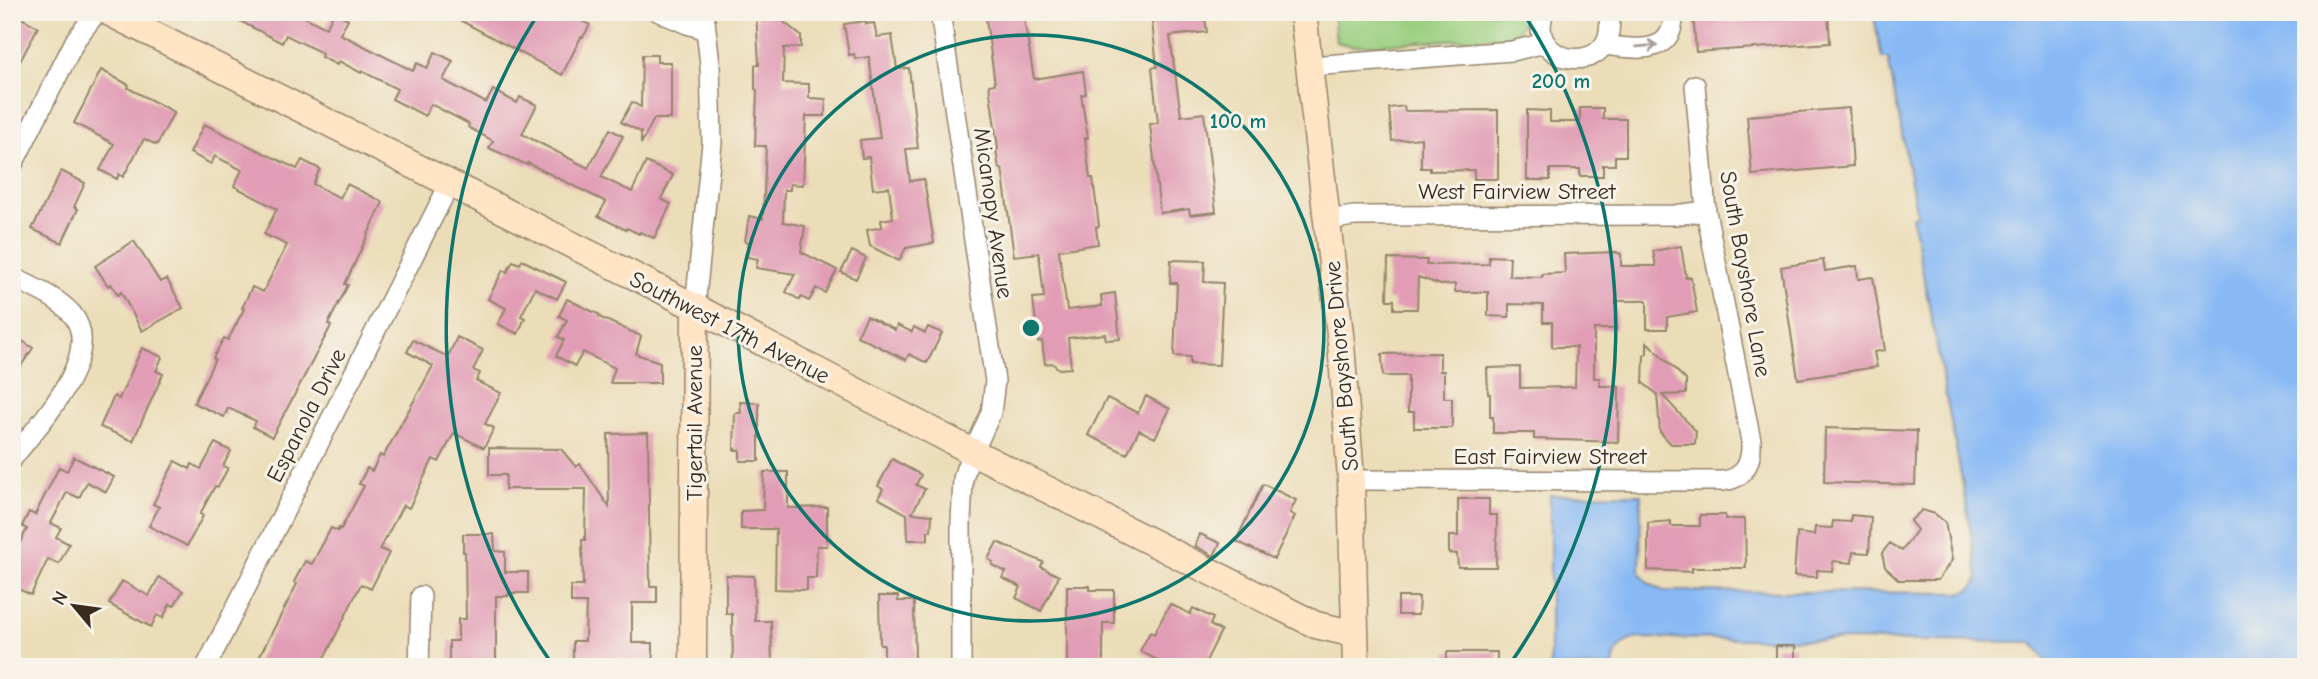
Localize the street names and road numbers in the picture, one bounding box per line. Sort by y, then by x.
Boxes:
street label: Micanopy Avenue [968,126,1019,300]
street label: South Bayshore Lane [1714,169,1777,379]
street label: West Fairview Street [1418,178,1617,205]
street label: South Bayshore Drive [1319,260,1364,472]
street label: Southwest 17th Avenue [625,265,834,390]
street label: Espanola Drive [261,344,352,487]
street label: Tigertail Avenue [681,345,708,501]
street label: East Fairview Street [1453,443,1648,470]

